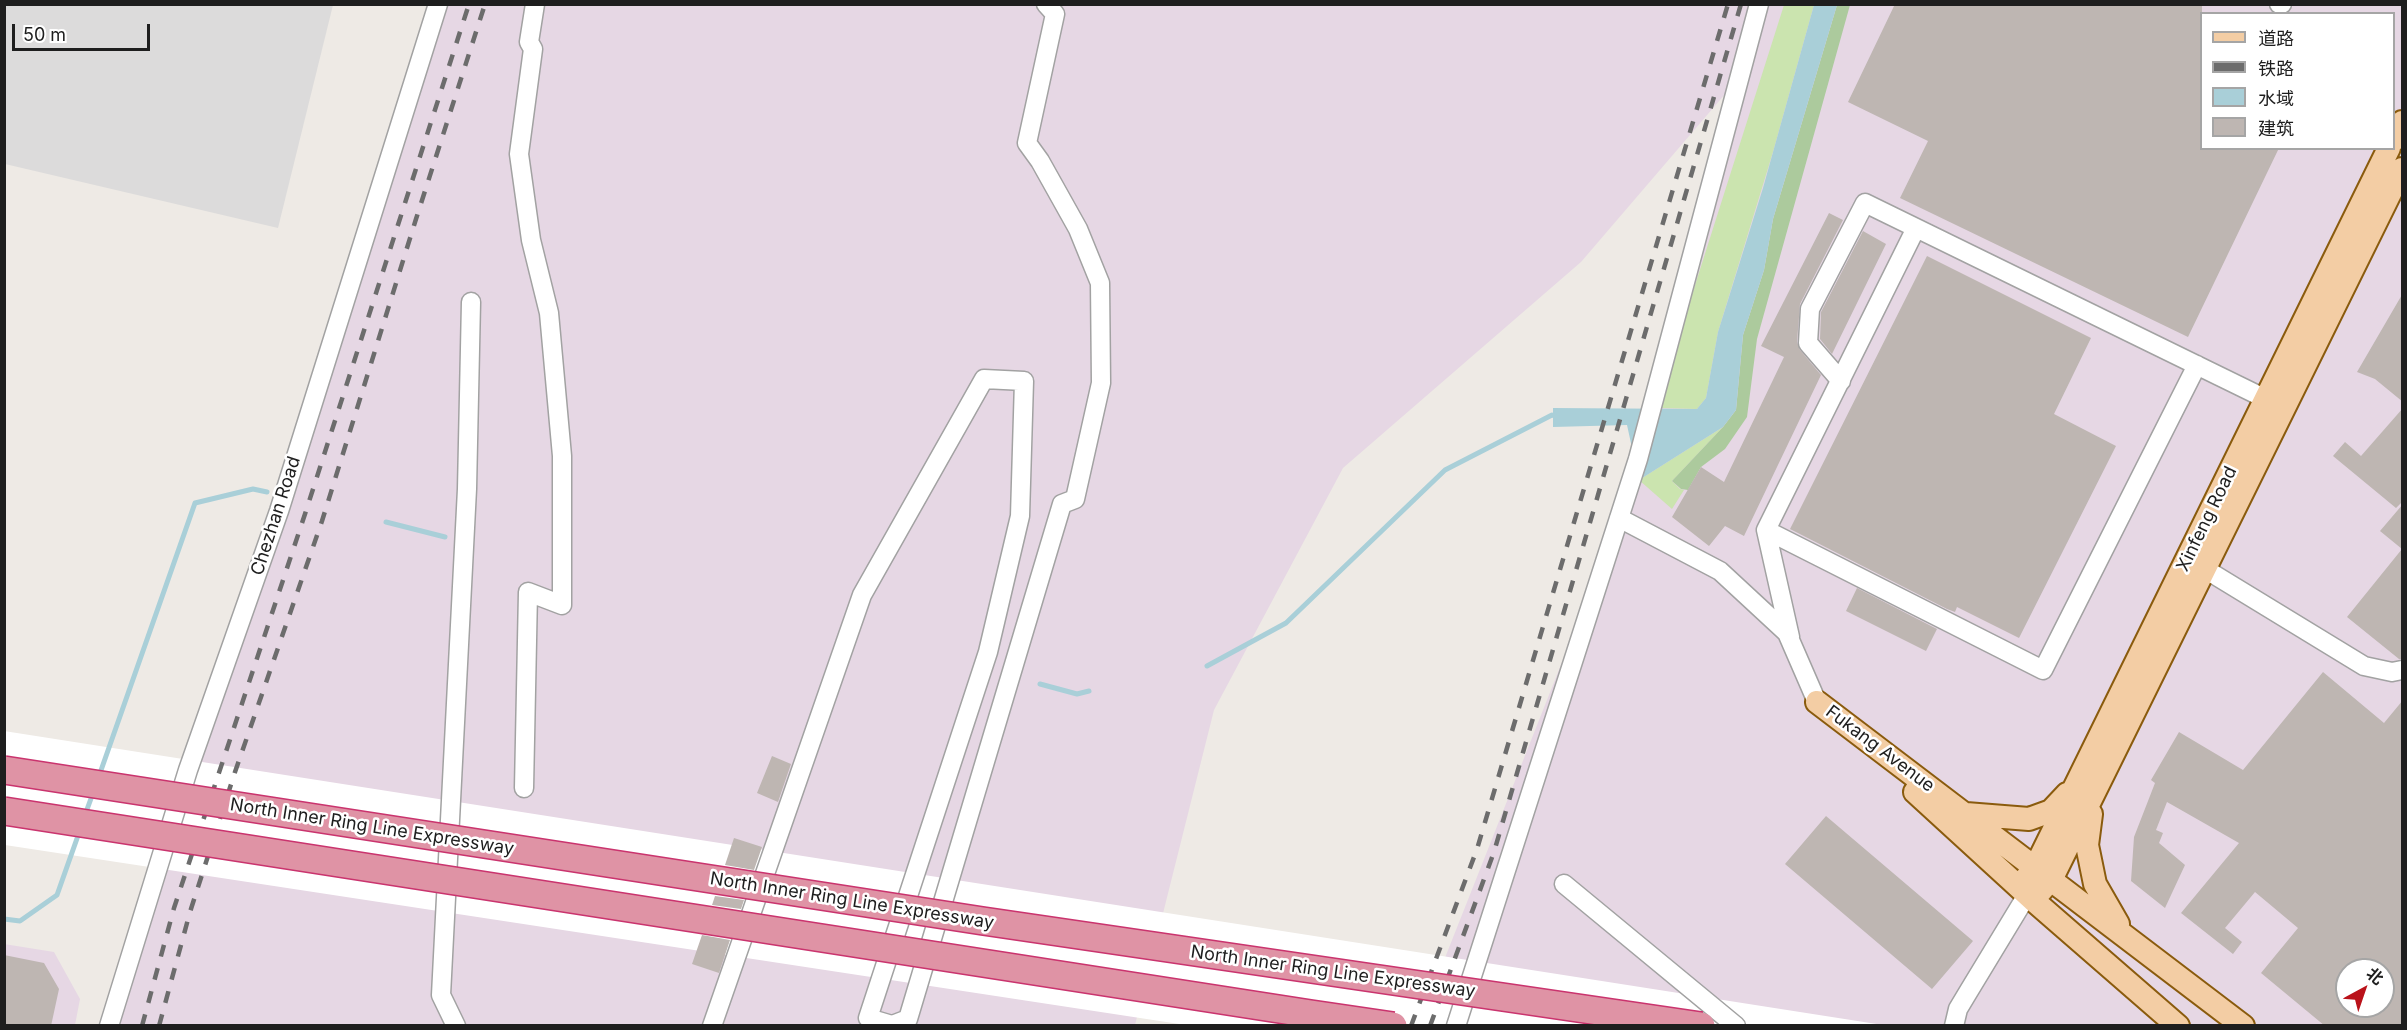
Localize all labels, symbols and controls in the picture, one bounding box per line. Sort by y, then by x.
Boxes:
scale bar [15,12,153,50]
legend [2200,12,2395,150]
text: 50 m [23,24,66,45]
text: 道路 [2258,28,2294,49]
text: 铁路 [2258,58,2294,79]
text: 水域 [2258,88,2294,109]
text: 建筑 [2258,118,2294,139]
street label: Chezhan Road [247,454,305,578]
street label: Xinfeng Road [2172,463,2242,575]
street label: Fukang Avenue [1821,701,1939,797]
street label: North Inner Ring Line Expressway [228,794,516,860]
street label: North Inner Ring Line Expressway [708,868,996,934]
street label: North Inner Ring Line Expressway [1189,941,1477,1003]
north arrow [2335,958,2395,1018]
text: 北 [2363,963,2388,989]

